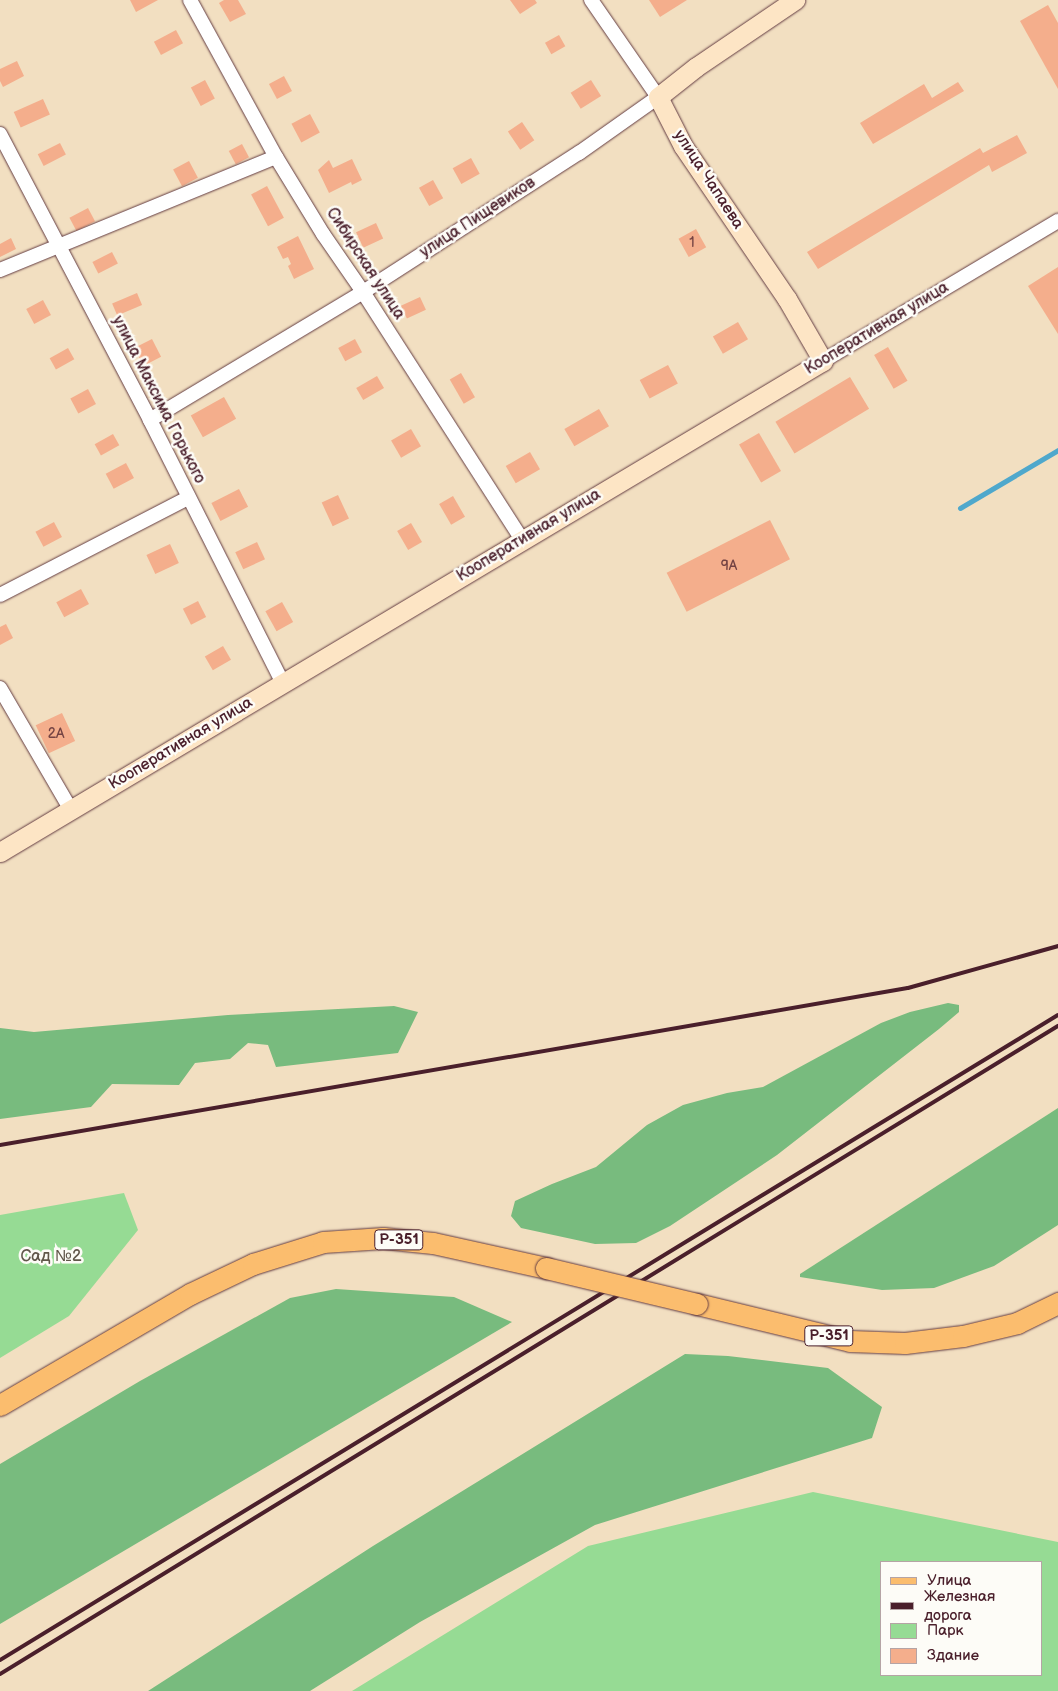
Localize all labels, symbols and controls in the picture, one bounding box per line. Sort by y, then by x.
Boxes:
street label: улица Чапаева [669,127,747,233]
street label: улица Пищевиков [417,174,539,262]
street label: Сибирская улица [322,204,408,324]
house number: 1 [689,235,695,251]
street label: Кооперативная улица [802,278,952,380]
street label: улица Максима Горького [107,313,209,487]
street label: Кооперативная улица [454,485,604,587]
house number: 9А [721,558,737,574]
street label: Кооперативная улица [106,693,256,795]
house number: 2А [48,726,64,742]
road number: Р-351 [374,1228,424,1252]
park label: Сад №2 [21,1247,81,1267]
road number: Р-351 [804,1324,854,1348]
legend [880,1561,1043,1676]
text: Улица [927,1571,971,1590]
text: Железная дорога [924,1587,995,1625]
text: Парк [927,1621,964,1640]
text: Здание [927,1646,979,1665]

